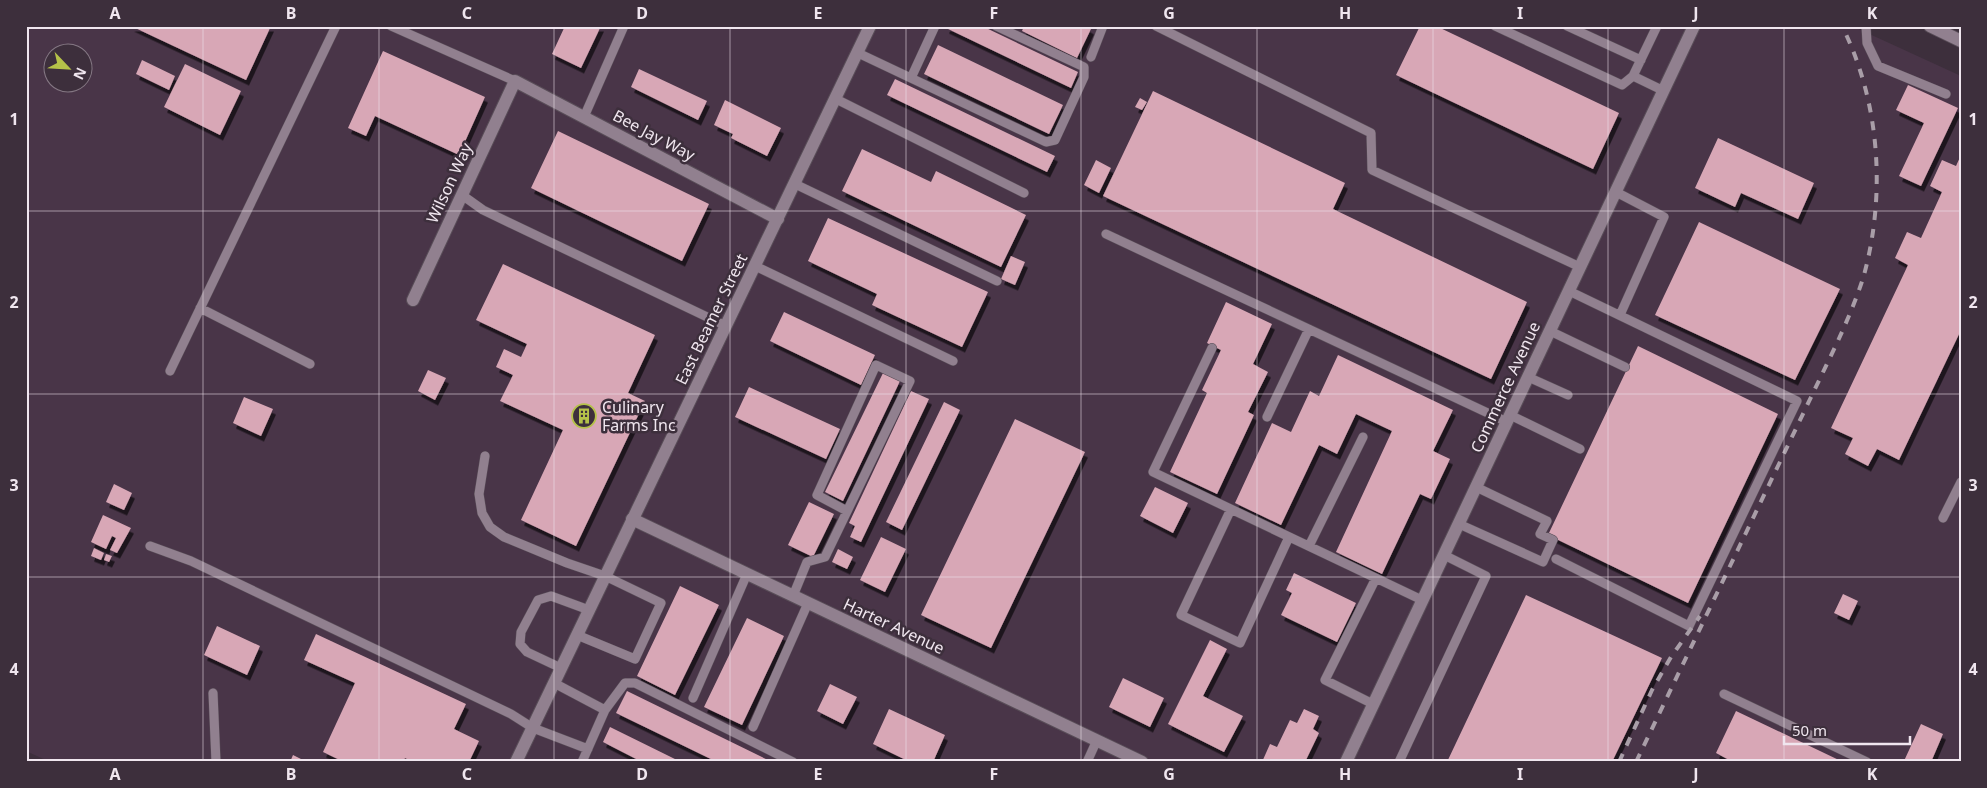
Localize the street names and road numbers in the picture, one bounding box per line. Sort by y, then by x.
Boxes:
street label: Bee Jay Way [609,104,700,166]
street label: Wilson Way [421,139,478,227]
street label: East Beamer Street [670,250,752,388]
street label: Commerce Avenue [1465,318,1545,456]
street label: Harter Avenue [840,593,948,659]

